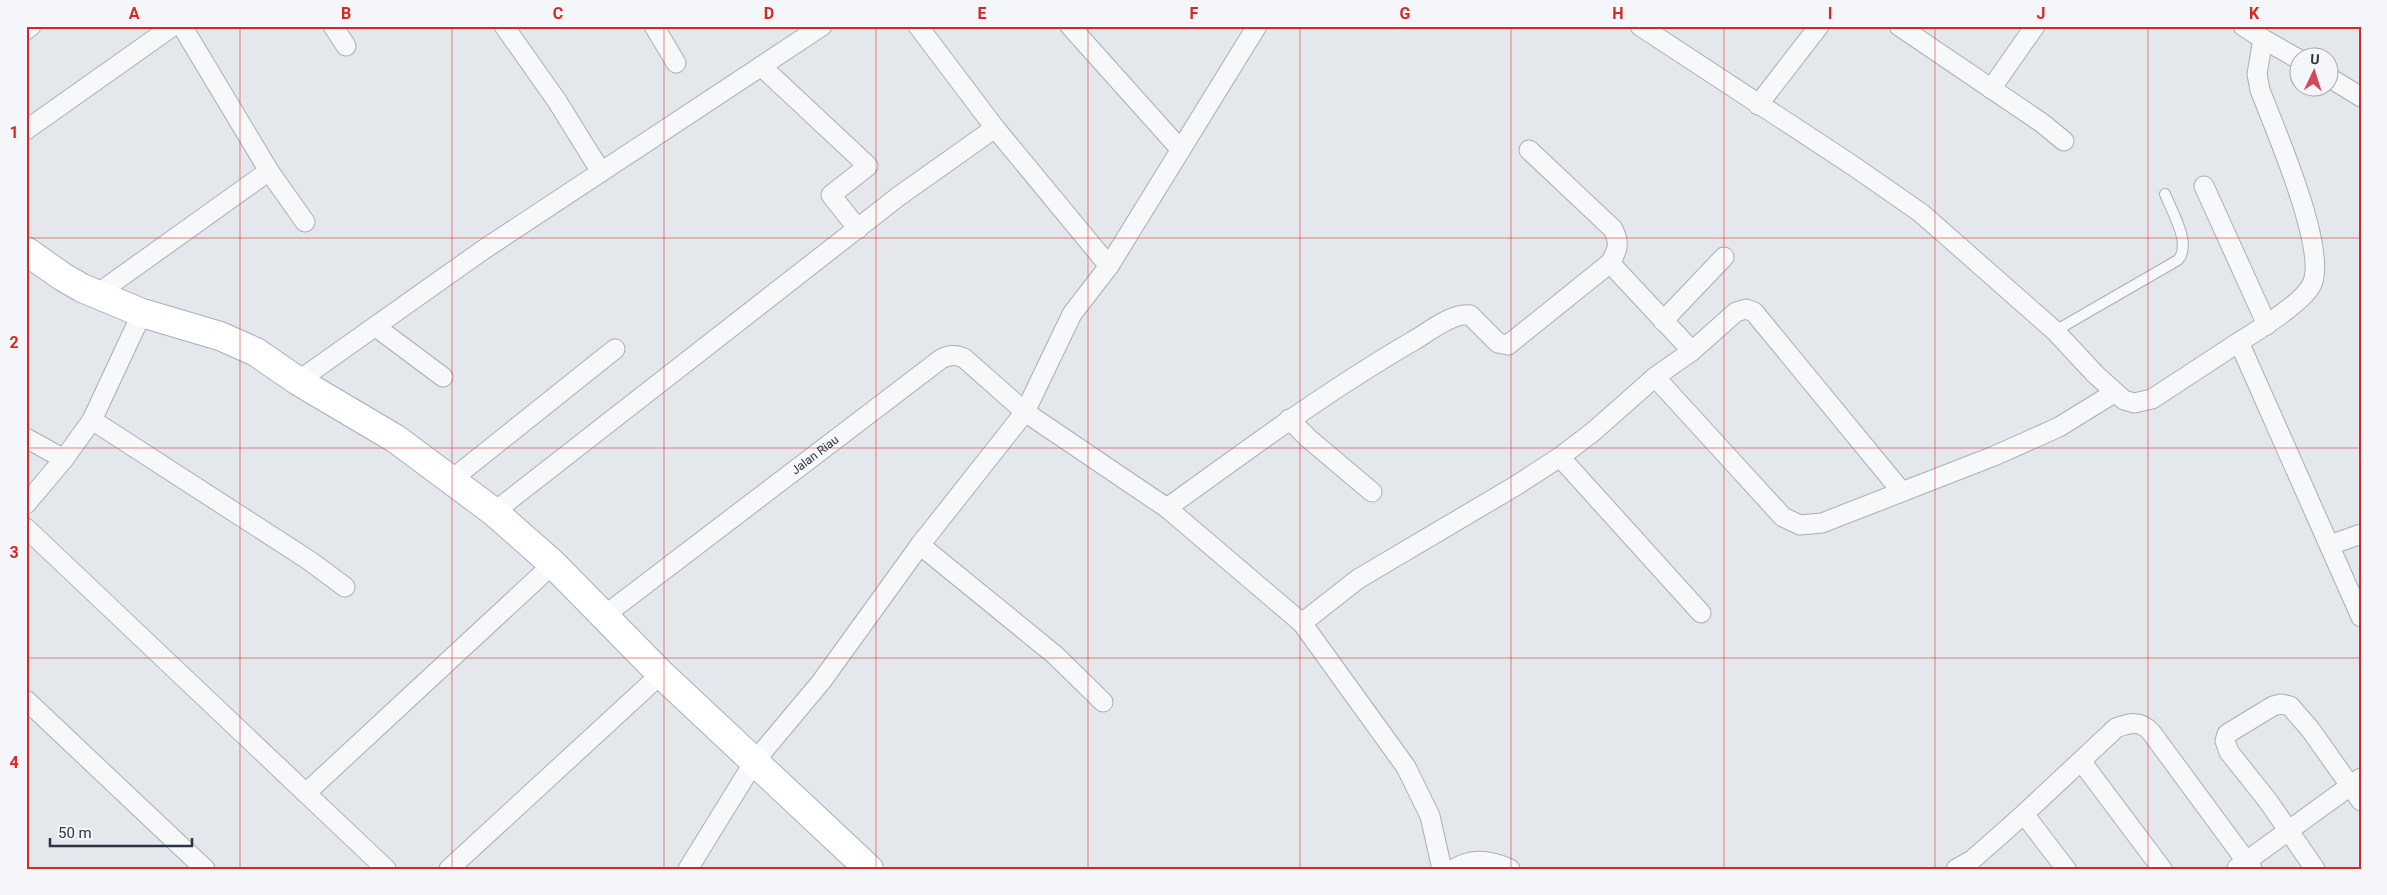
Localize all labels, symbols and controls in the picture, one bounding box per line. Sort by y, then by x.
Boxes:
text: A [129,4,140,23]
text: B [341,4,351,23]
text: C [553,4,563,23]
text: D [764,4,774,23]
text: E [978,4,987,23]
text: F [1190,4,1199,23]
text: G [1400,4,1411,23]
text: H [1612,4,1624,23]
text: I [1828,4,1832,23]
text: J [2037,4,2045,23]
text: K [2249,4,2260,23]
north arrow [2290,48,2340,98]
text: U [2310,51,2320,67]
text: 1 [9,123,19,142]
text: 2 [9,333,19,352]
street label: Jalan Riau [789,433,841,477]
text: 3 [9,543,19,562]
text: 4 [9,753,19,772]
scale bar [50,815,192,847]
text: 50 m [58,824,92,842]

